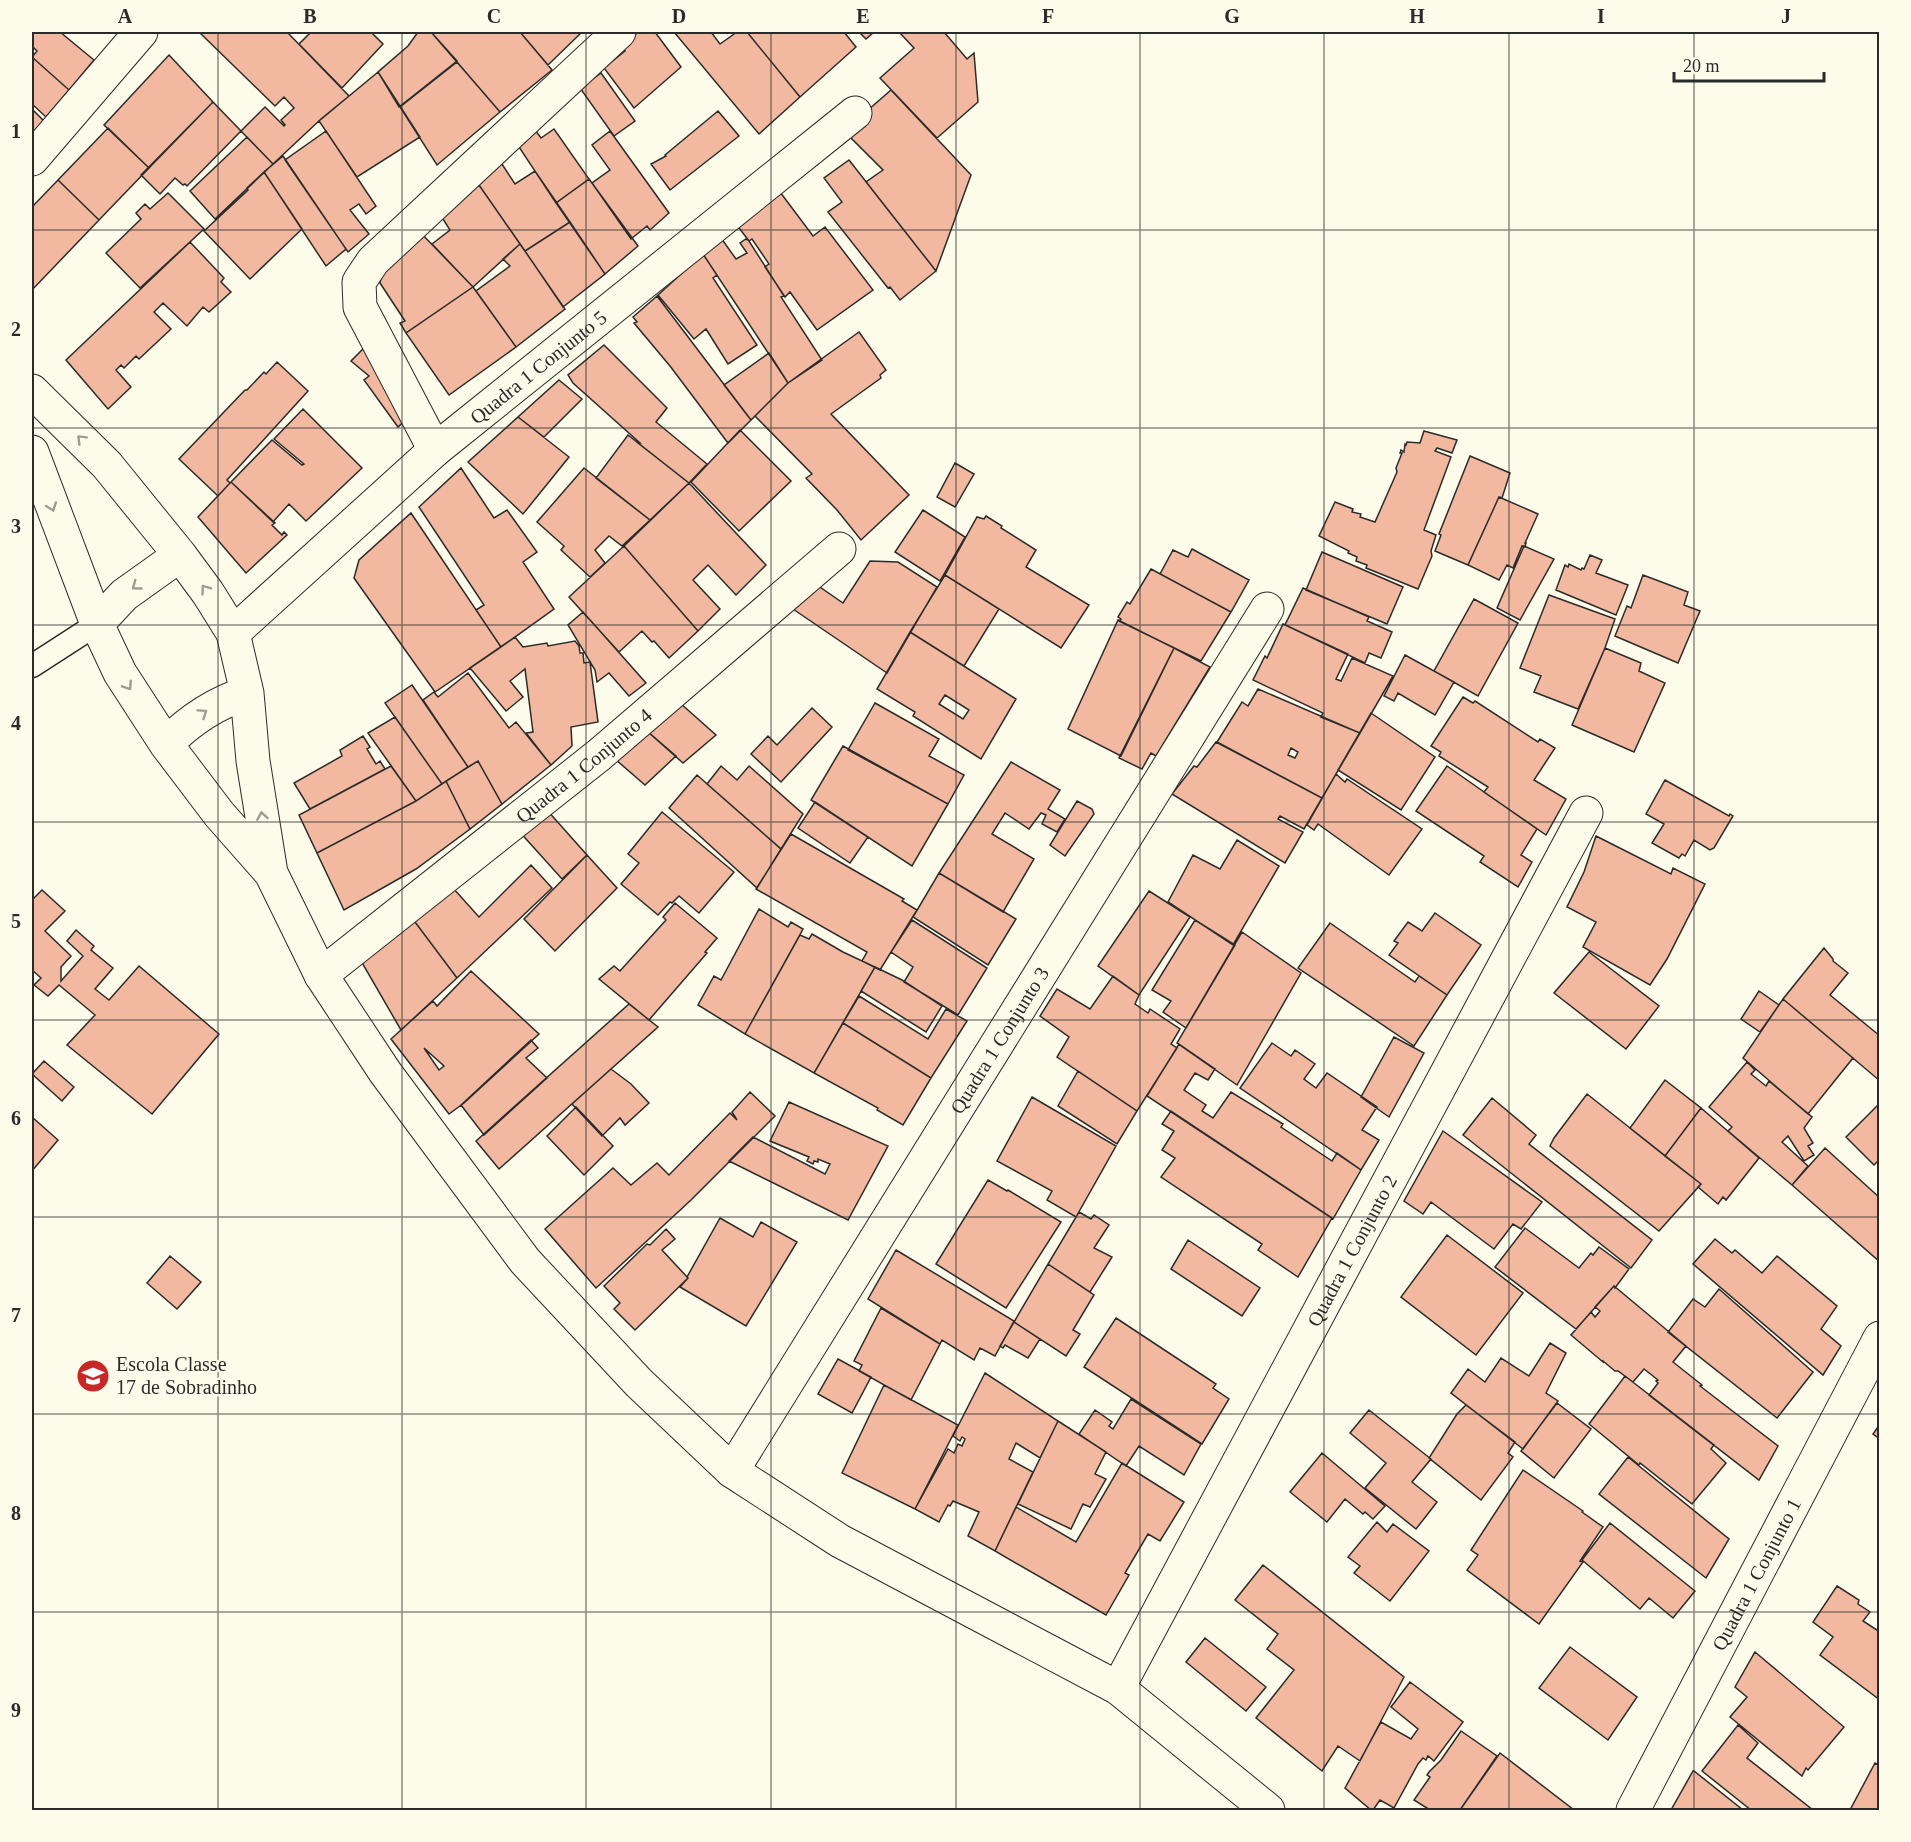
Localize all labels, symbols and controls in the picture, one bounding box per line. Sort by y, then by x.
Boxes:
text: A [118,5,133,27]
text: B [303,5,317,27]
text: C [487,5,501,27]
text: D [672,5,686,27]
text: E [856,5,870,27]
text: F [1042,5,1054,27]
text: G [1224,5,1240,27]
text: H [1409,5,1425,27]
text: I [1597,5,1605,27]
text: J [1781,5,1791,27]
scale bar [1674,45,1824,83]
text: 20 m [1683,56,1720,76]
text: 1 [11,120,21,142]
street label: Quadra 1 Conjunto 5 [466,306,611,428]
text: 2 [11,318,21,340]
one-way arrow [77,436,88,446]
one-way arrow [45,501,58,512]
text: 3 [11,515,21,537]
one-way arrow [131,579,142,590]
one-way arrow [201,585,212,596]
one-way arrow [121,679,132,690]
street label: Quadra 1 Conjunto 4 [512,704,656,827]
one-way arrow [197,709,208,720]
text: 4 [11,712,21,734]
one-way arrow [256,811,268,820]
text: 5 [11,910,21,932]
street label: Quadra 1 Conjunto 3 [946,963,1053,1118]
text: 6 [11,1107,21,1129]
street label: Quadra 1 Conjunto 2 [1303,1171,1401,1330]
text: 7 [11,1304,21,1326]
place label: Escola Classe 17 de Sobradinho [116,1353,257,1398]
school or university icon: Escola Classe 17 de Sobradinho [75,1358,111,1394]
street label: Quadra 1 Conjunto 1 [1708,1495,1805,1654]
text: 8 [11,1502,21,1524]
text: 9 [11,1699,21,1721]

